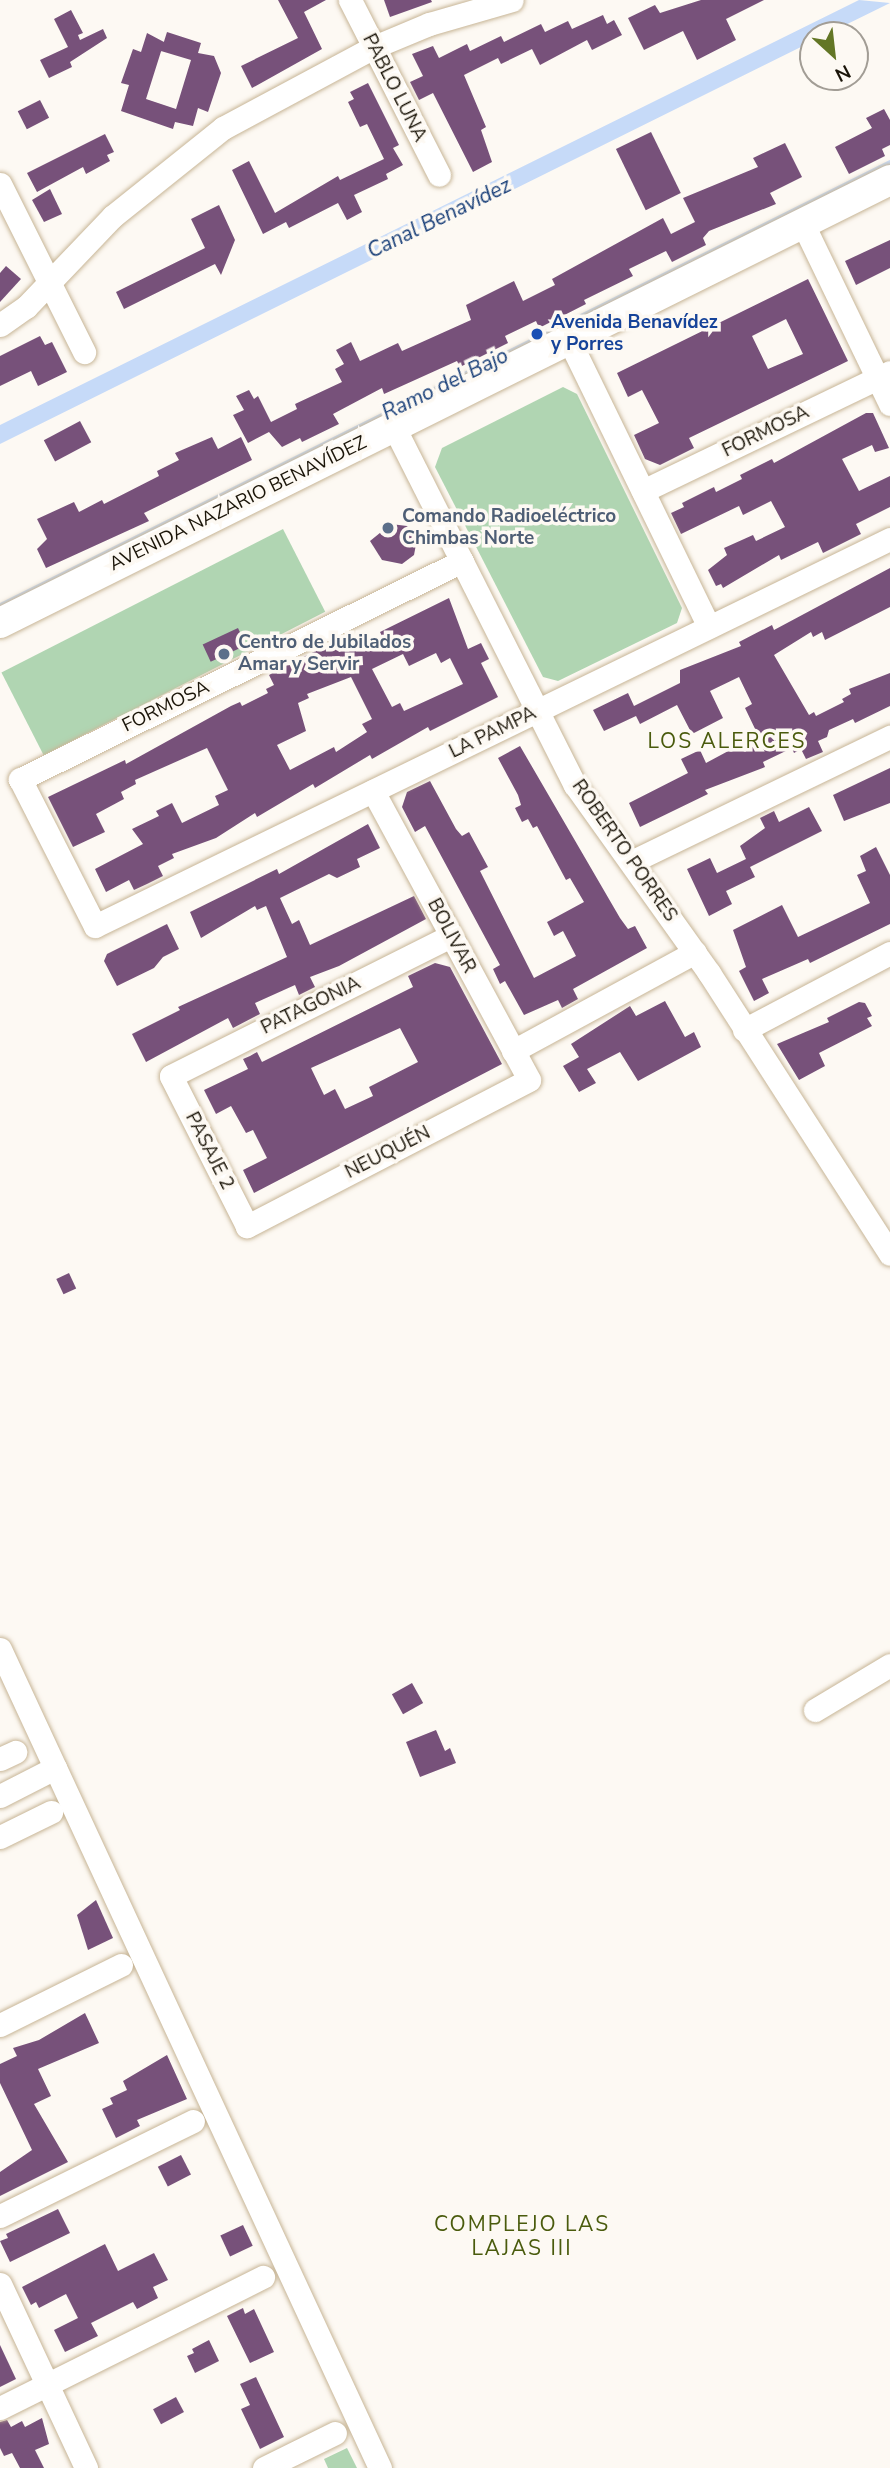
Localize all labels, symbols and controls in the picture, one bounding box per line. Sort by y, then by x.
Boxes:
north arrow [799,21,869,91]
street label: PABLO LUNA [357,30,431,146]
text: N [830,58,855,88]
water label: Canal Benavídez [363,172,515,264]
place label: Avenida Benavídez y Porres [551,312,718,356]
marker: Avenida Benavídez y Porres [529,326,545,342]
water label: Ramo del Bajo [378,343,512,425]
street label: FORMOSA [719,401,813,463]
street label: AVENIDA NAZARIO BENAVÍDEZ [106,432,370,576]
place label: Comando Radioeléctrico Chimbas Norte [402,506,616,550]
marker: Comando Radioeléctrico Chimbas Norte [380,520,396,536]
place label: Centro de Jubilados Amar y Servir [238,632,411,676]
marker: Centro de Jubilados Amar y Servir [216,646,232,662]
street label: FORMOSA [119,676,213,738]
street label: LA PAMPA [446,702,540,764]
district label: LOS ALERCES [649,728,805,754]
street label: ROBERTO PORRES [566,776,682,926]
street label: BOLIVAR [422,895,480,977]
street label: PATAGONIA [258,972,364,1040]
street label: PASAJE 2 [180,1108,238,1194]
street label: NEUQUÉN [342,1122,434,1184]
district label: COMPLEJO LAS LAJAS III [435,2211,609,2261]

